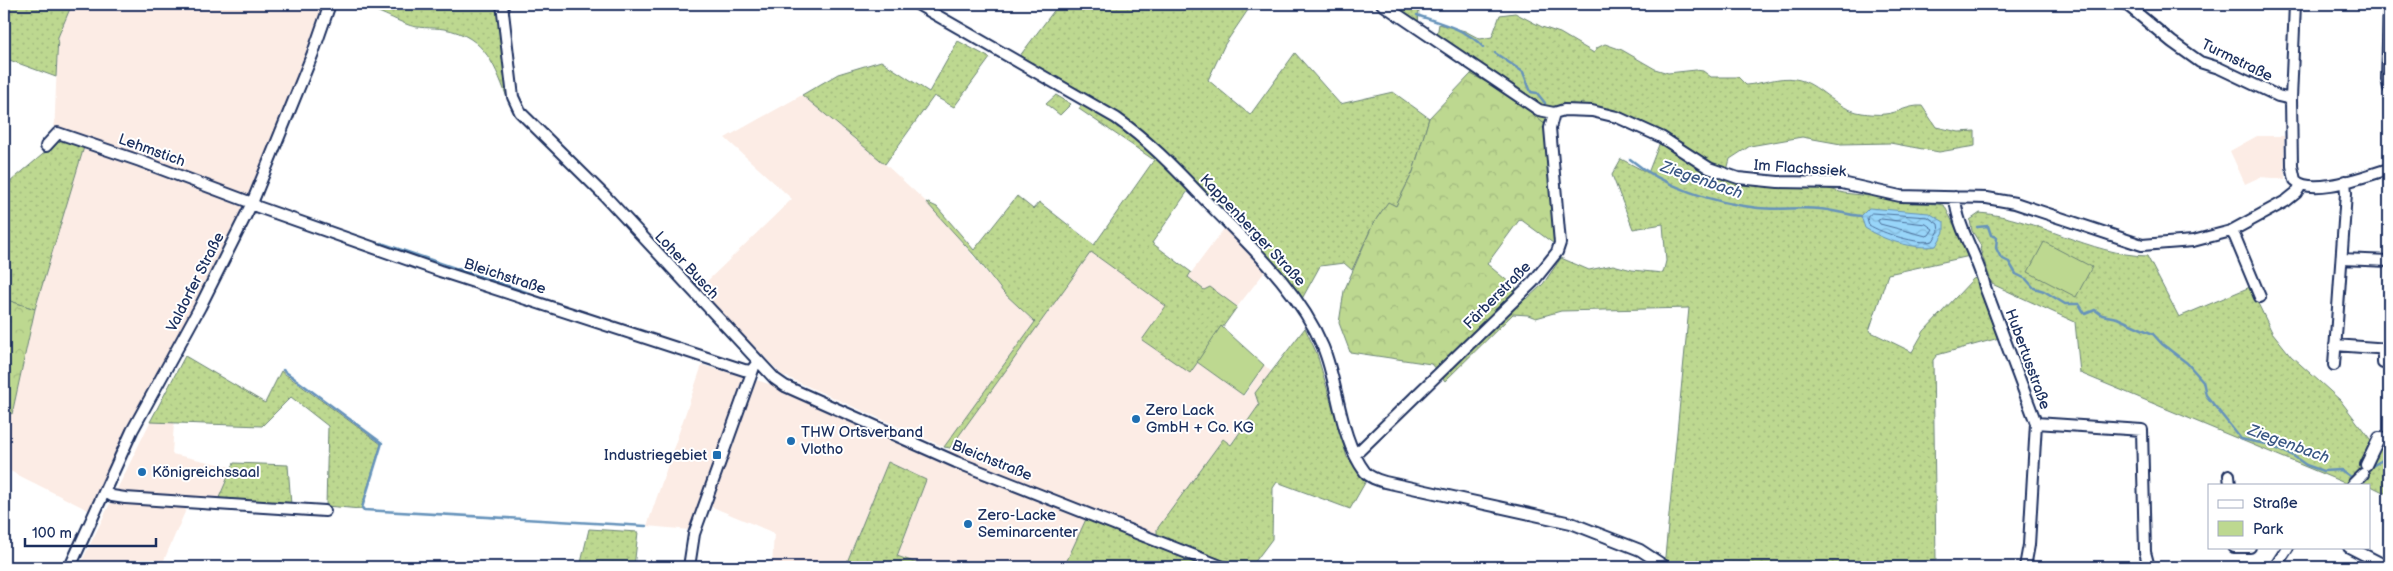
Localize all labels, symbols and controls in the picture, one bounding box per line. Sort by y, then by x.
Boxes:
street label: Turmstraße [2198,35,2276,86]
street label: Lehmstich [116,130,188,171]
street label: Im Flachssiek [1753,156,1847,181]
water label: Ziegenbach [1657,157,1745,203]
street label: Kappenberger Straße [1196,170,1310,291]
street label: Loher Busch [650,228,723,303]
street label: Valdorfer Straße [162,229,229,335]
street label: Bleichstraße [461,254,548,299]
street label: Färberstraße [1460,257,1535,333]
street label: Hubertusstraße [2001,306,2055,412]
place label: Zero Lack GmbH + Co. KG [1145,401,1254,437]
marker: Zero Lack GmbH + Co. KG [1130,413,1142,425]
water label: Ziegenbach [2244,421,2332,468]
place label: THW Ortsverband Vlotho [801,423,923,459]
marker: THW Ortsverband Vlotho [785,435,797,447]
street label: Bleichstraße [949,436,1035,485]
place label: Industriegebiet [604,446,707,465]
marker: Industriegebiet [711,449,723,461]
place label: Königreichssaal [152,463,260,482]
marker: Königreichssaal [136,466,148,478]
legend [2208,484,2370,548]
text: Straße [2253,494,2298,513]
place label: Zero-Lacke Seminarcenter [977,506,1078,542]
scale bar [25,516,156,548]
marker: Zero-Lacke Seminarcenter [962,518,974,530]
text: Park [2253,520,2284,539]
text: 100 m [32,524,72,543]

